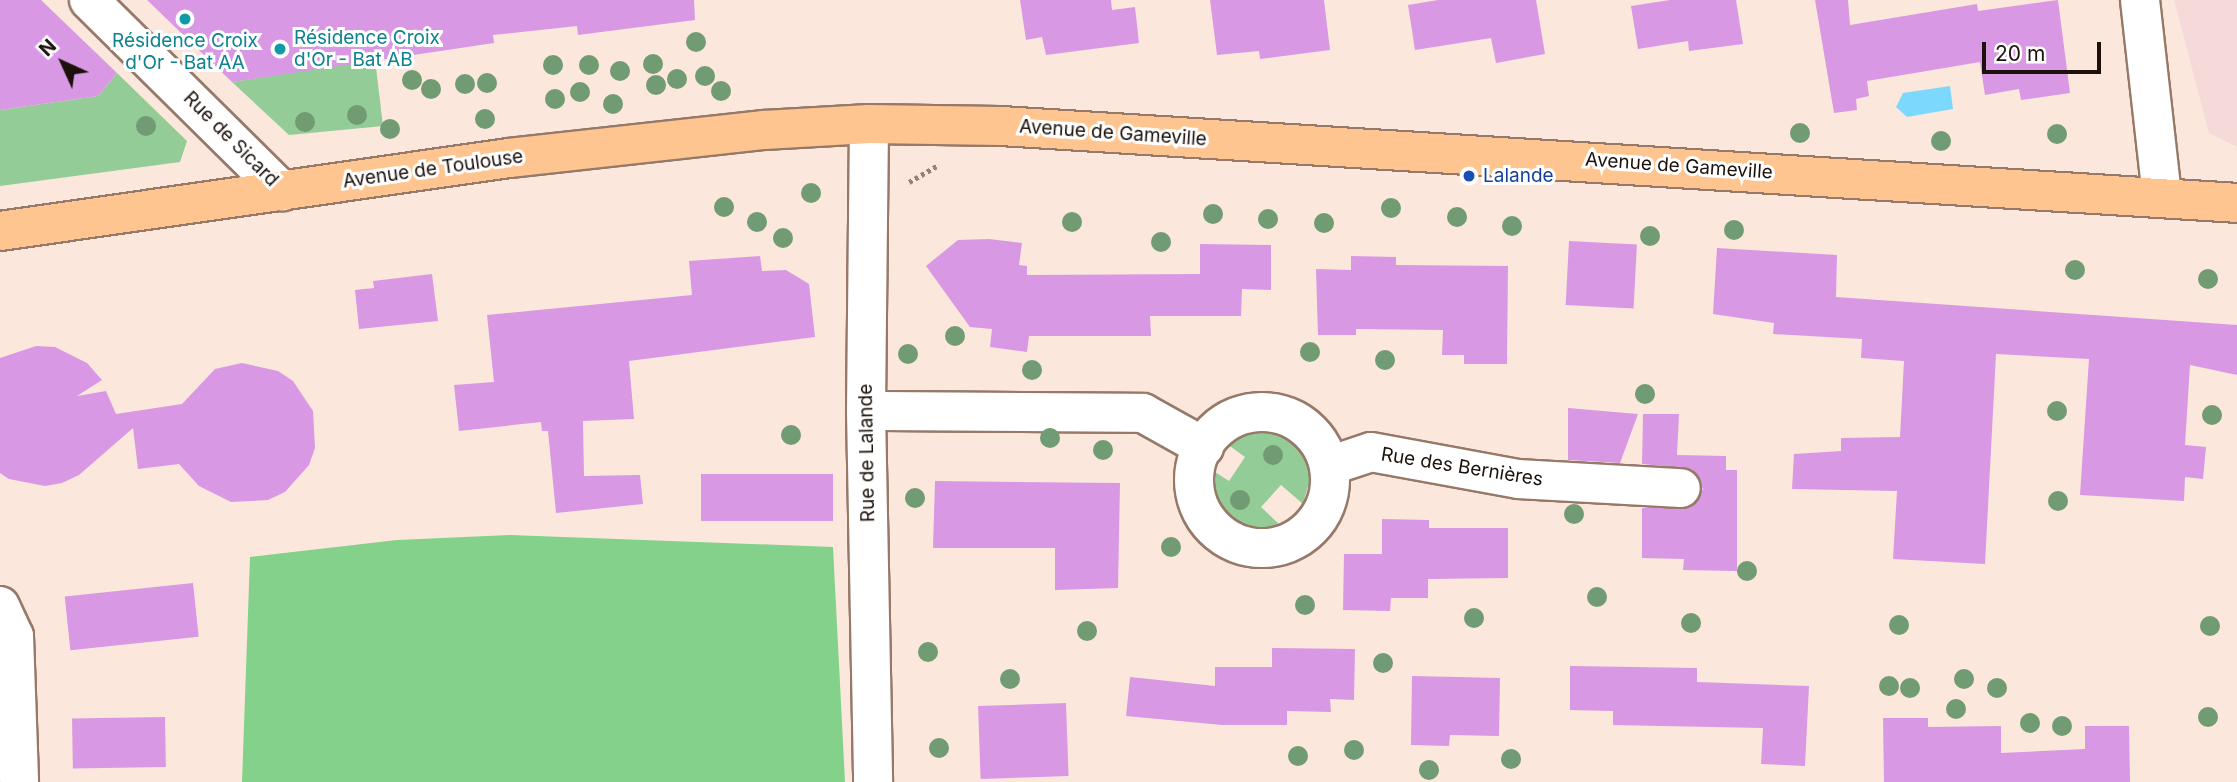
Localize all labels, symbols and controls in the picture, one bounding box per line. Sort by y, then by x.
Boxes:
marker: Résidence Croix d'Or - Bat AA [177,11,193,27]
place label: Résidence Croix d'Or - Bat AB [294,27,440,71]
north arrow [28,28,98,98]
scale bar [1985,28,2104,72]
place label: Résidence Croix d'Or - Bat AA [112,30,258,74]
text: N [35,35,61,61]
marker: Résidence Croix d'Or - Bat AB [272,41,288,57]
text: 20 m [1995,41,2045,66]
street label: Rue de Sicard [179,87,283,191]
street label: Avenue de Gameville [1018,115,1208,151]
street label: Avenue de Toulouse [341,145,525,193]
street label: Avenue de Gameville [1584,148,1774,184]
place label: Lalande [1483,165,1554,187]
marker: Lalande [1461,168,1477,184]
street label: Rue de Lalande [854,384,880,522]
street label: Rue des Bernières [1379,443,1545,491]

